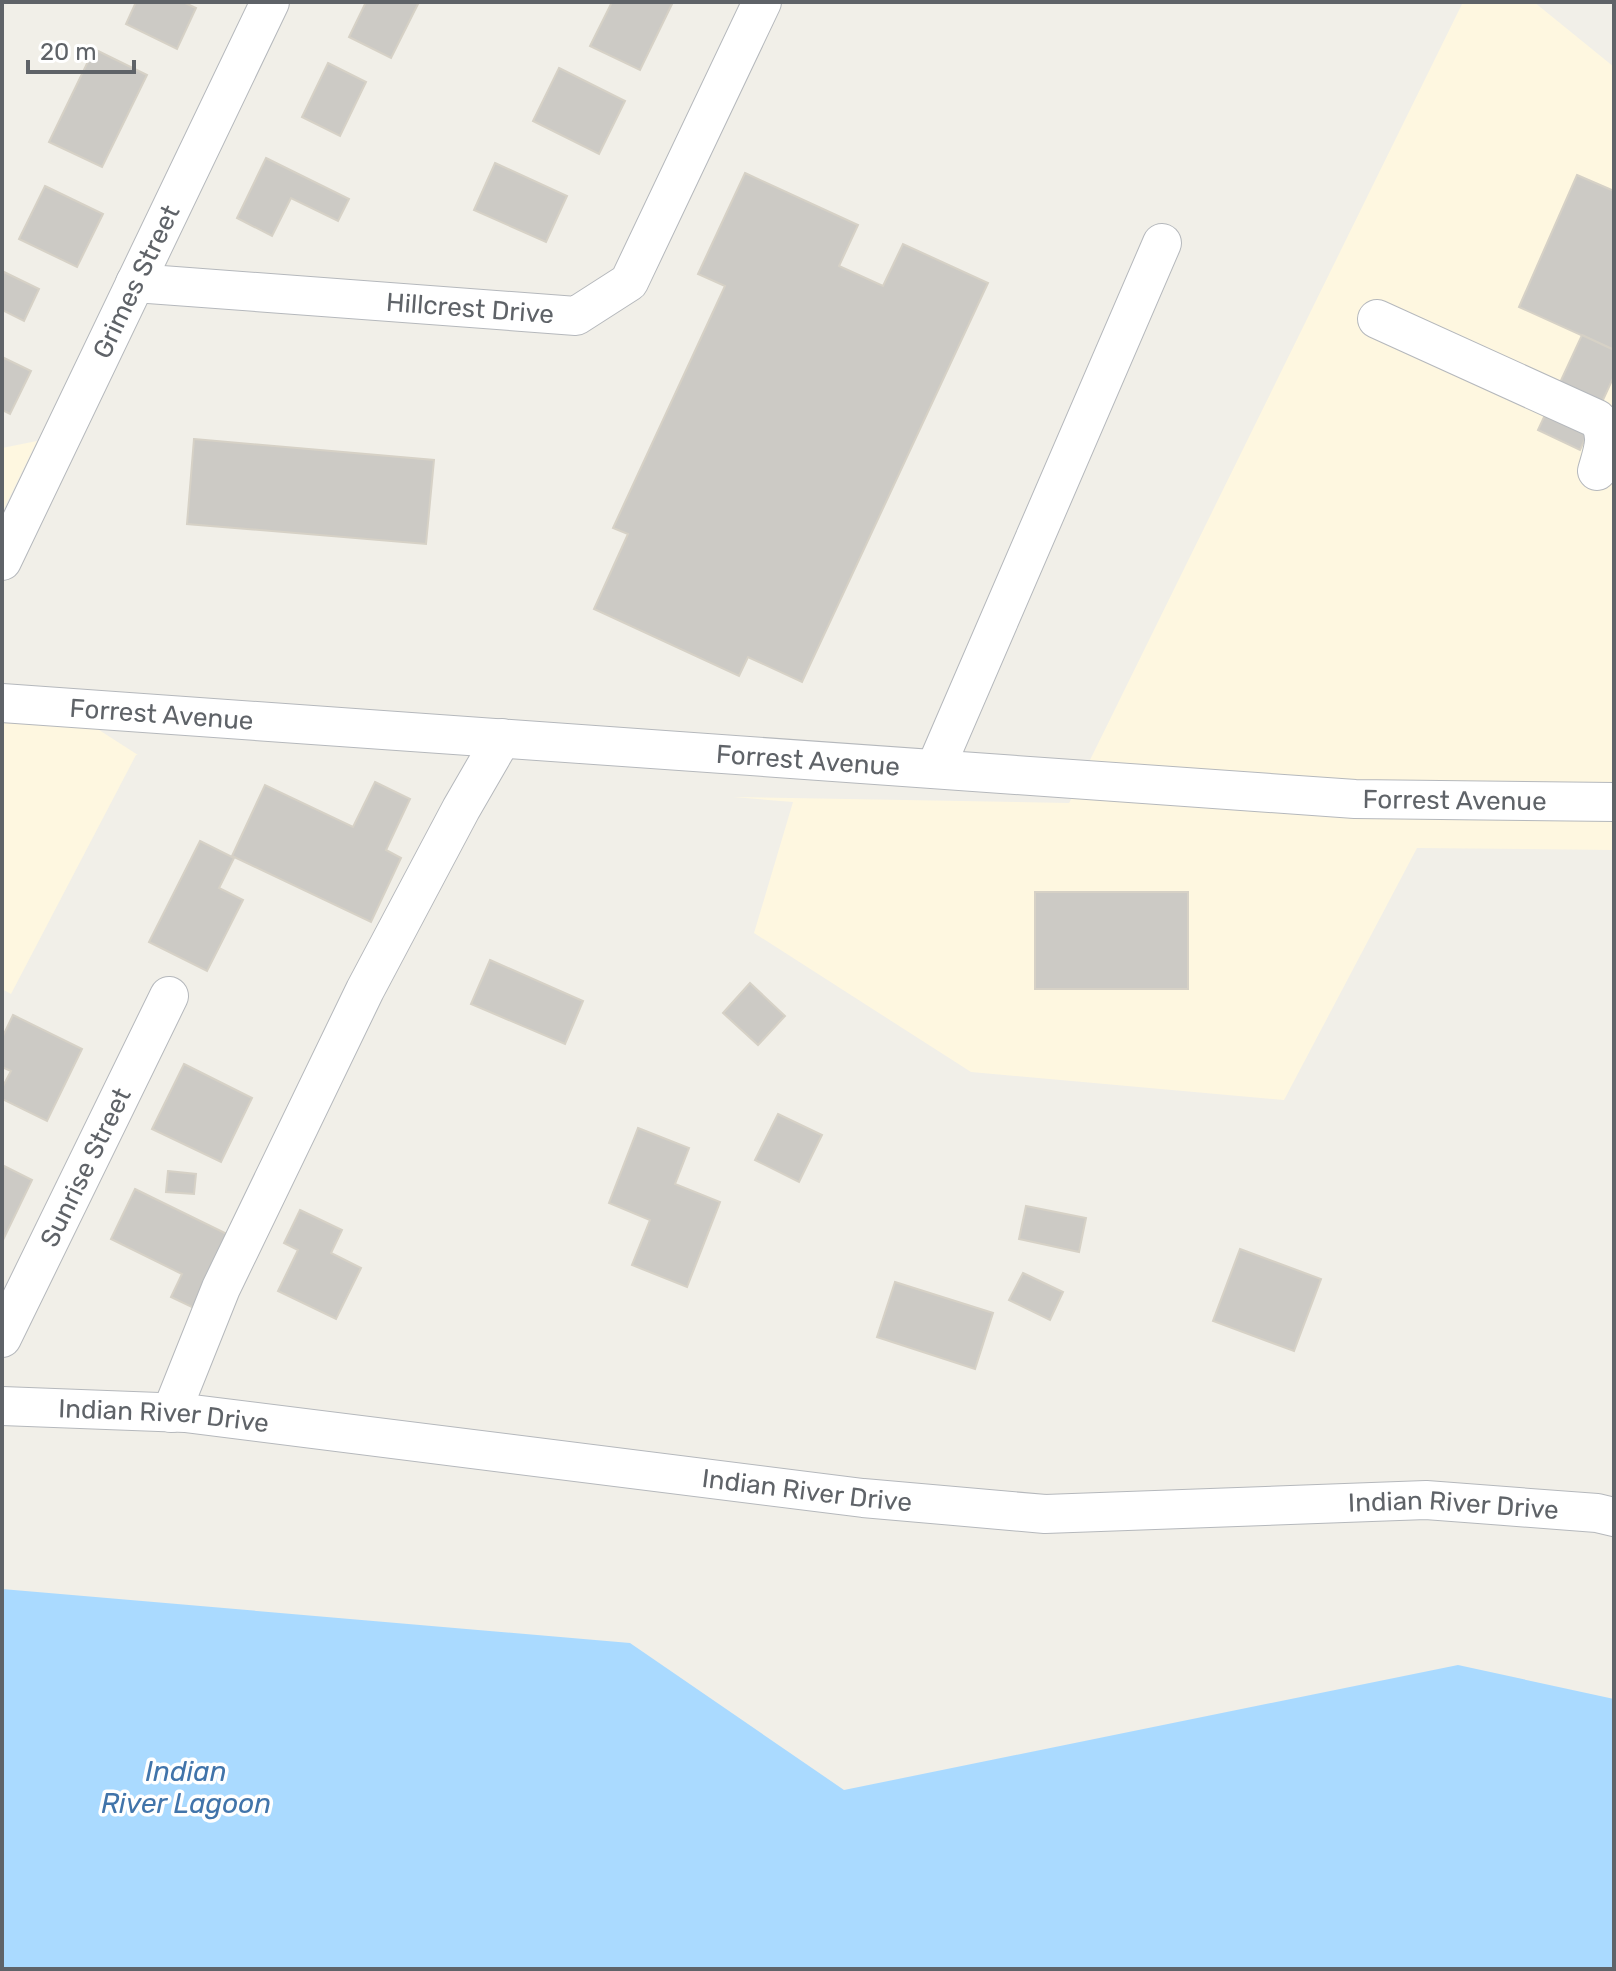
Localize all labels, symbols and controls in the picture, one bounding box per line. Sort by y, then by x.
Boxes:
scale bar [28,24,134,74]
text: 20 m [40,38,97,66]
street label: Grimes Street [87,200,186,363]
street label: Hillcrest Drive [385,287,555,330]
street label: Forrest Avenue [69,693,254,737]
street label: Forrest Avenue [715,739,901,783]
street label: Forrest Avenue [1362,784,1547,817]
street label: Sunrise Street [34,1083,138,1252]
street label: Indian River Drive [58,1393,271,1439]
street label: Indian River Drive [700,1463,913,1518]
street label: Indian River Drive [1347,1485,1560,1526]
water label: Indian River Lagoon [101,1755,271,1820]

